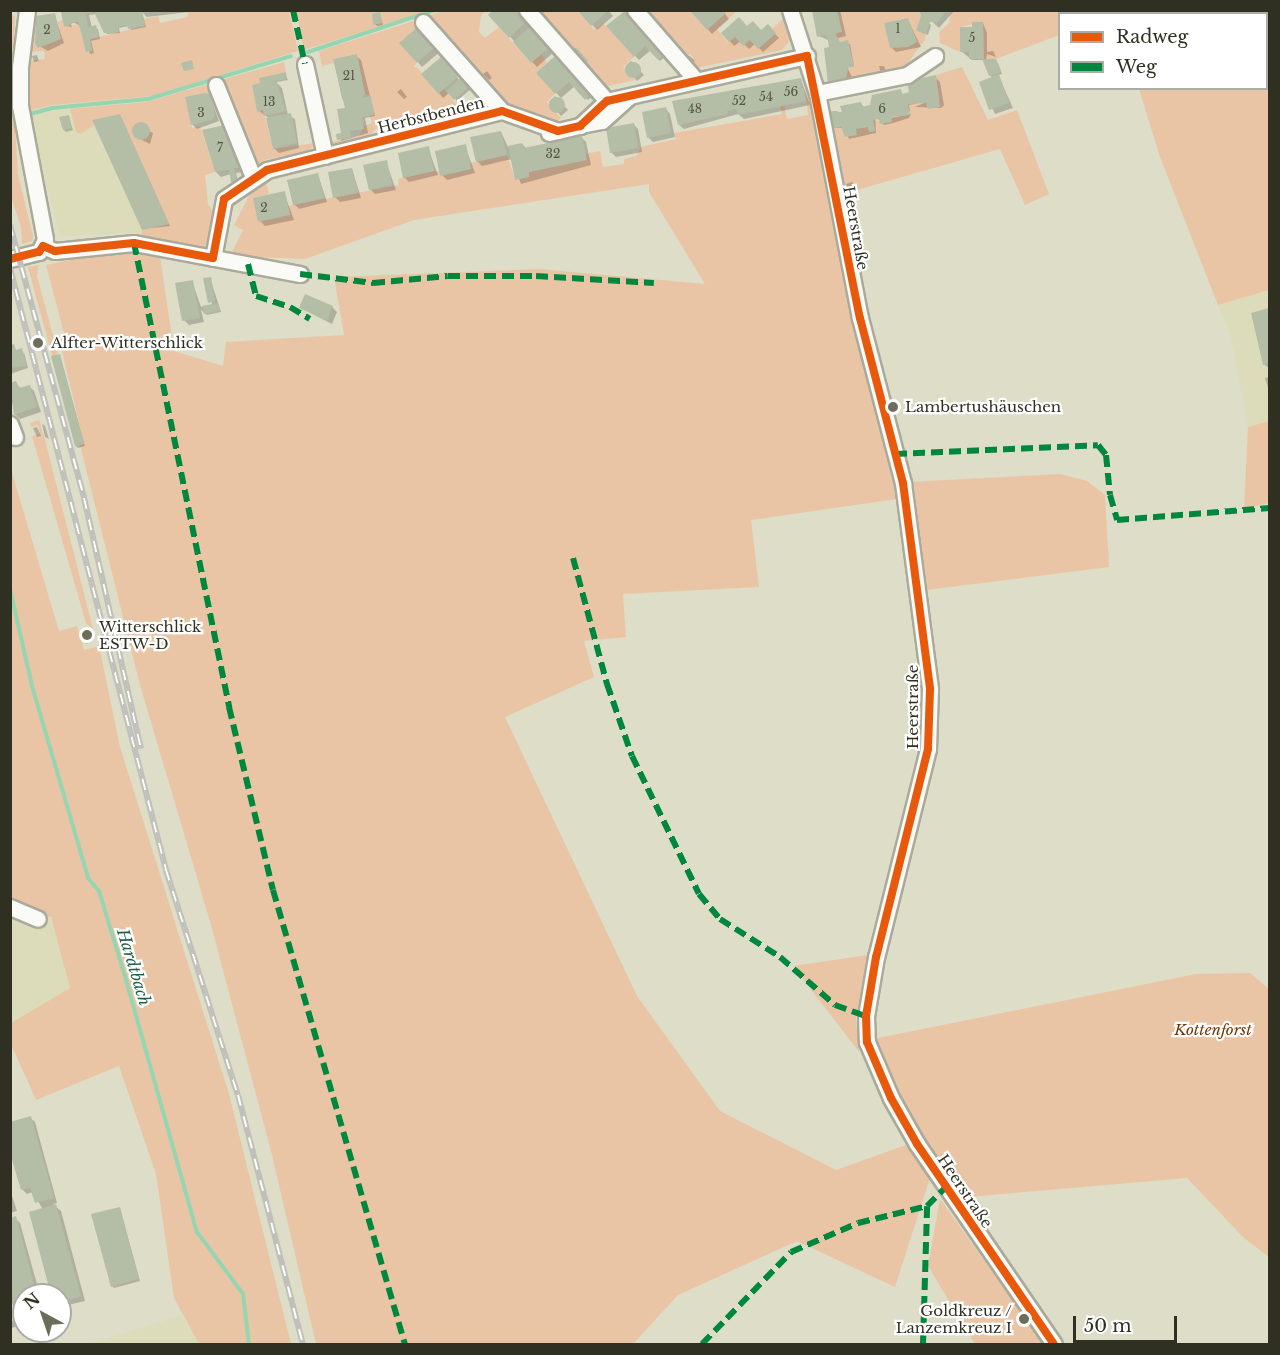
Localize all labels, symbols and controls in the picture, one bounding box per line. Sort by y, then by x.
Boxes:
legend [1058,12,1268,90]
house number: 1 [895,22,901,36]
house number: 2 [43,23,51,37]
text: Radweg [1116,26,1188,48]
house number: 5 [969,31,975,45]
text: Weg [1116,56,1157,78]
house number: 21 [343,69,355,83]
house number: 56 [784,85,798,99]
house number: 54 [759,90,773,104]
street label: Herbstbenden [376,93,486,137]
house number: 52 [732,94,746,108]
house number: 13 [263,95,275,109]
house number: 48 [688,102,702,116]
house number: 6 [878,102,886,116]
house number: 3 [197,106,205,120]
house number: 7 [217,141,223,155]
house number: 32 [546,147,560,161]
street label: Heerstraße [840,185,872,271]
house number: 2 [260,201,268,215]
marker: Alfter-Witterschlick [29,334,47,352]
place label: Alfter-Witterschlick [51,334,203,352]
place label: Lambertushäuschen [905,398,1061,416]
marker: Lambertushäuschen [886,400,900,414]
place label: Witterschlick ESTW-D [99,617,201,652]
marker: Witterschlick ESTW-D [80,628,94,642]
street label: Heerstraße [904,665,922,749]
water label: Hardtbach [113,926,155,1008]
park label: Kottenforst [1174,1021,1252,1039]
street label: Heerstraße [934,1151,996,1231]
north arrow [12,1283,72,1343]
text: N [20,1288,44,1313]
place label: Goldkreuz / Lanzemkreuz I [896,1301,1012,1336]
scale bar [1076,1304,1180,1342]
marker: Goldkreuz / Lanzemkreuz I [1017,1312,1031,1326]
text: 50 m [1084,1315,1132,1337]

